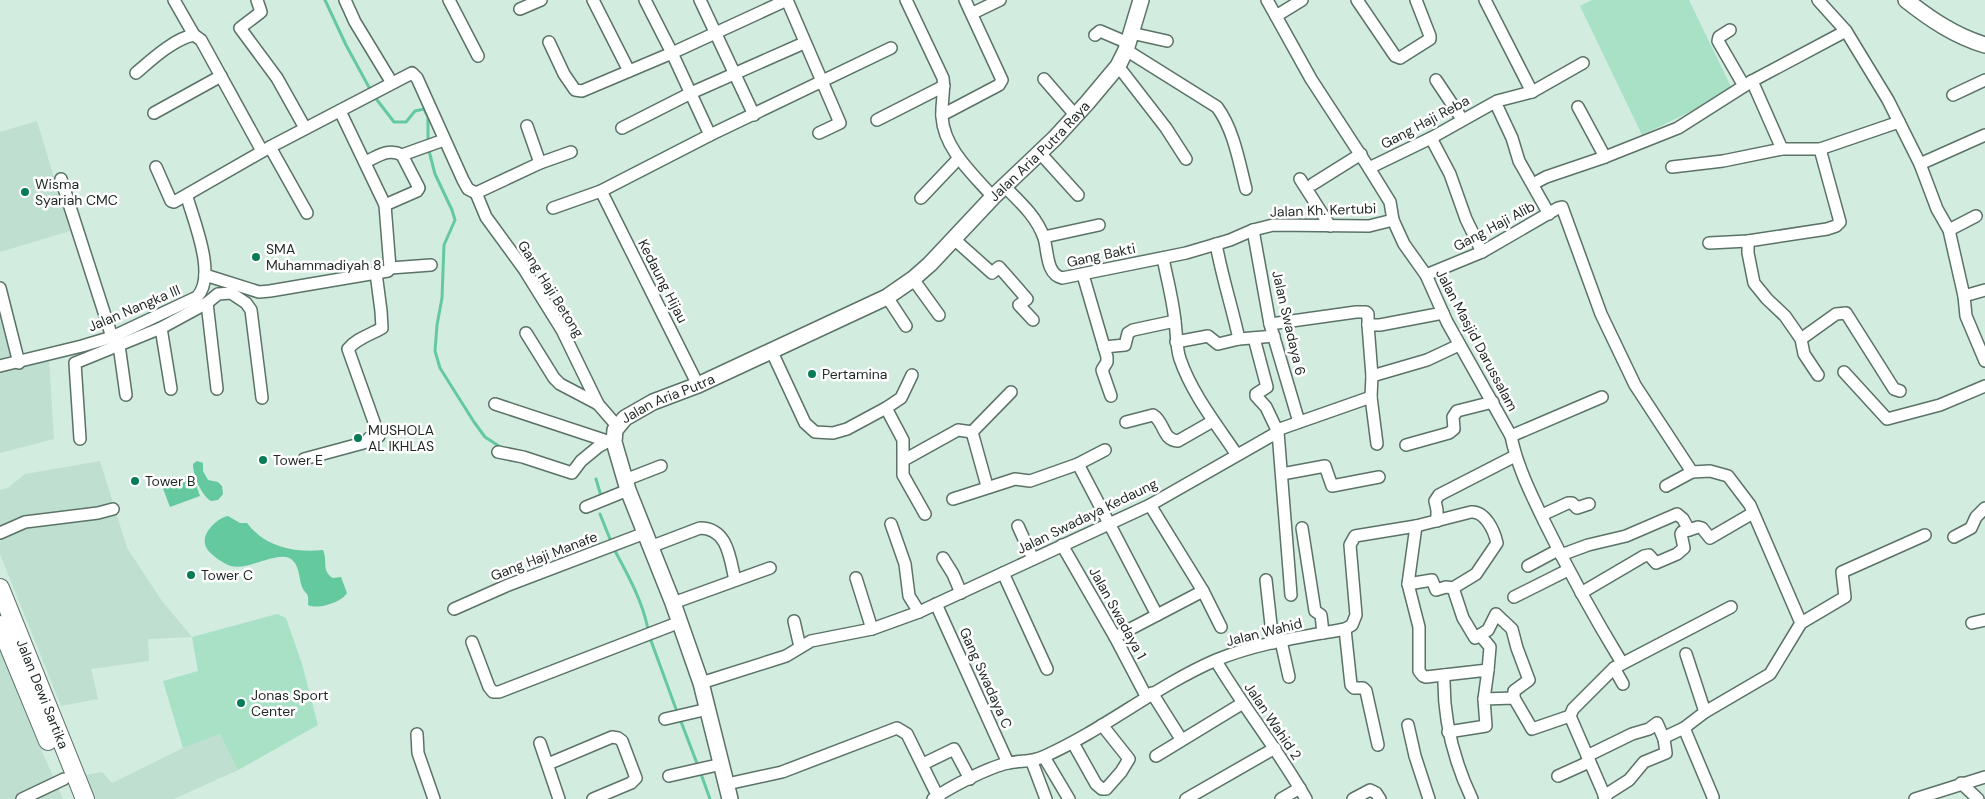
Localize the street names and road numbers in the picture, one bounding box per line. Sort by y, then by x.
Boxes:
street label: Gang Haji Reba [1378,91,1472,153]
street label: Jalan Aria Putra Raya [985,97,1094,205]
street label: Gang Haji Alib [1450,197,1538,255]
street label: Jalan Kh. Kertubi [1270,199,1376,221]
street label: Kedaung Hijau [634,236,692,326]
street label: Gang Haji Betong [514,237,588,341]
street label: Gang Bakti [1065,239,1137,271]
street label: Jalan Masjid Darussalam [1432,266,1522,414]
street label: Jalan Swadaya 6 [1268,269,1310,377]
street label: Jalan Nangka III [85,280,183,336]
street label: Jalan Aria Putra [618,369,718,427]
street label: Jalan Swadaya Kedaung [1014,474,1160,558]
street label: Gang Haji Manafe [488,527,600,585]
street label: Jalan Swadaya 1 [1085,564,1151,662]
street label: Jalan Wahid [1224,614,1304,650]
street label: Gang Swadaya C [956,625,1016,731]
street label: Jalan Dewi Sartika [12,636,73,751]
street label: Jalan Wahid 2 [1240,679,1306,763]

